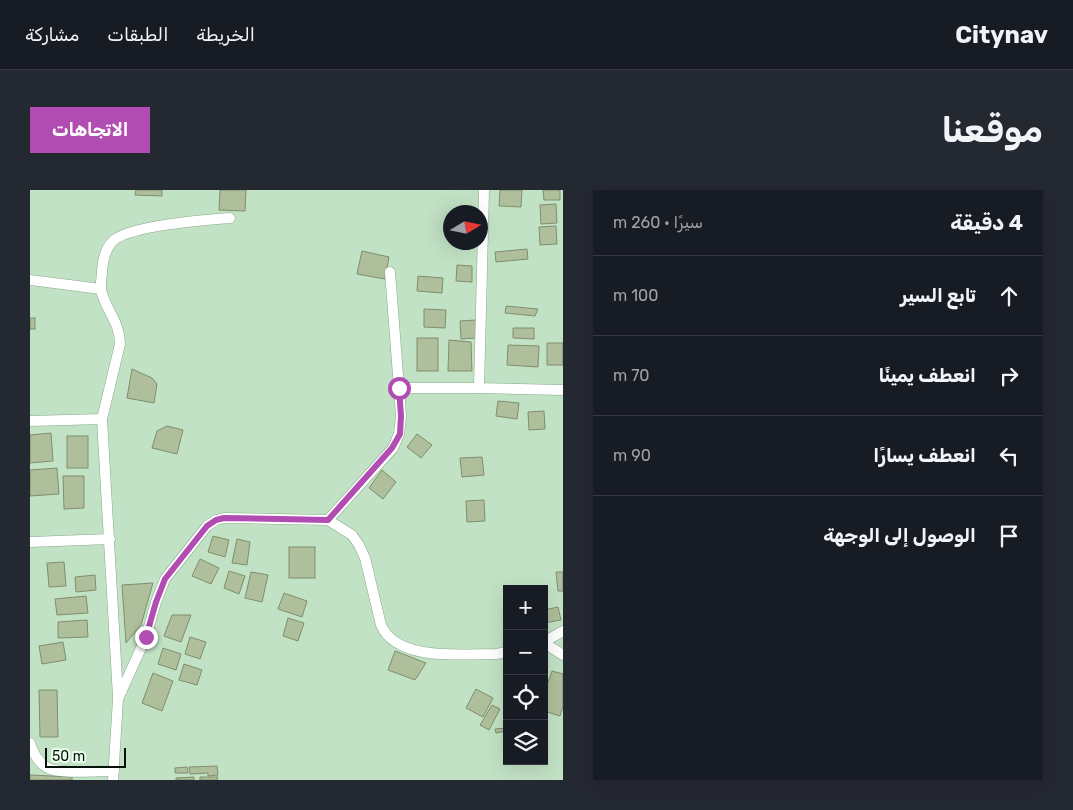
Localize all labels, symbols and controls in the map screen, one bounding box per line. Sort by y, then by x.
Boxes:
text: Citynav [955,21,1048,49]
text: مشاركة [25,24,79,46]
text: الطبقات [107,24,168,46]
text: الخريطة [196,24,255,46]
button: الاتجاهات [30,107,150,153]
text: موقعنا [941,109,1043,151]
north arrow [443,205,488,250]
text: 4 دقيقة [950,210,1023,235]
text: سيرًا · 260 m [613,213,703,232]
icon: ahead [995,282,1023,310]
text: تابع السير [900,284,976,307]
text: 100 m [613,286,658,305]
icon: right [995,362,1023,390]
text: انعطف يمينًا [879,364,976,387]
text: 70 m [613,366,650,385]
route start [388,377,411,400]
icon: left [995,442,1023,470]
text: انعطف يسارًا [873,444,976,467]
text: 90 m [613,446,651,465]
icon: arrive [995,522,1023,550]
text: الوصول إلى الوجهة [823,524,976,547]
map controls [503,585,548,765]
button: + [503,585,548,630]
route end [135,626,158,649]
button: − [503,630,548,675]
button: locate [503,675,548,720]
button: layers [503,720,548,765]
scale bar [45,745,126,768]
text: 50 m [52,748,85,765]

